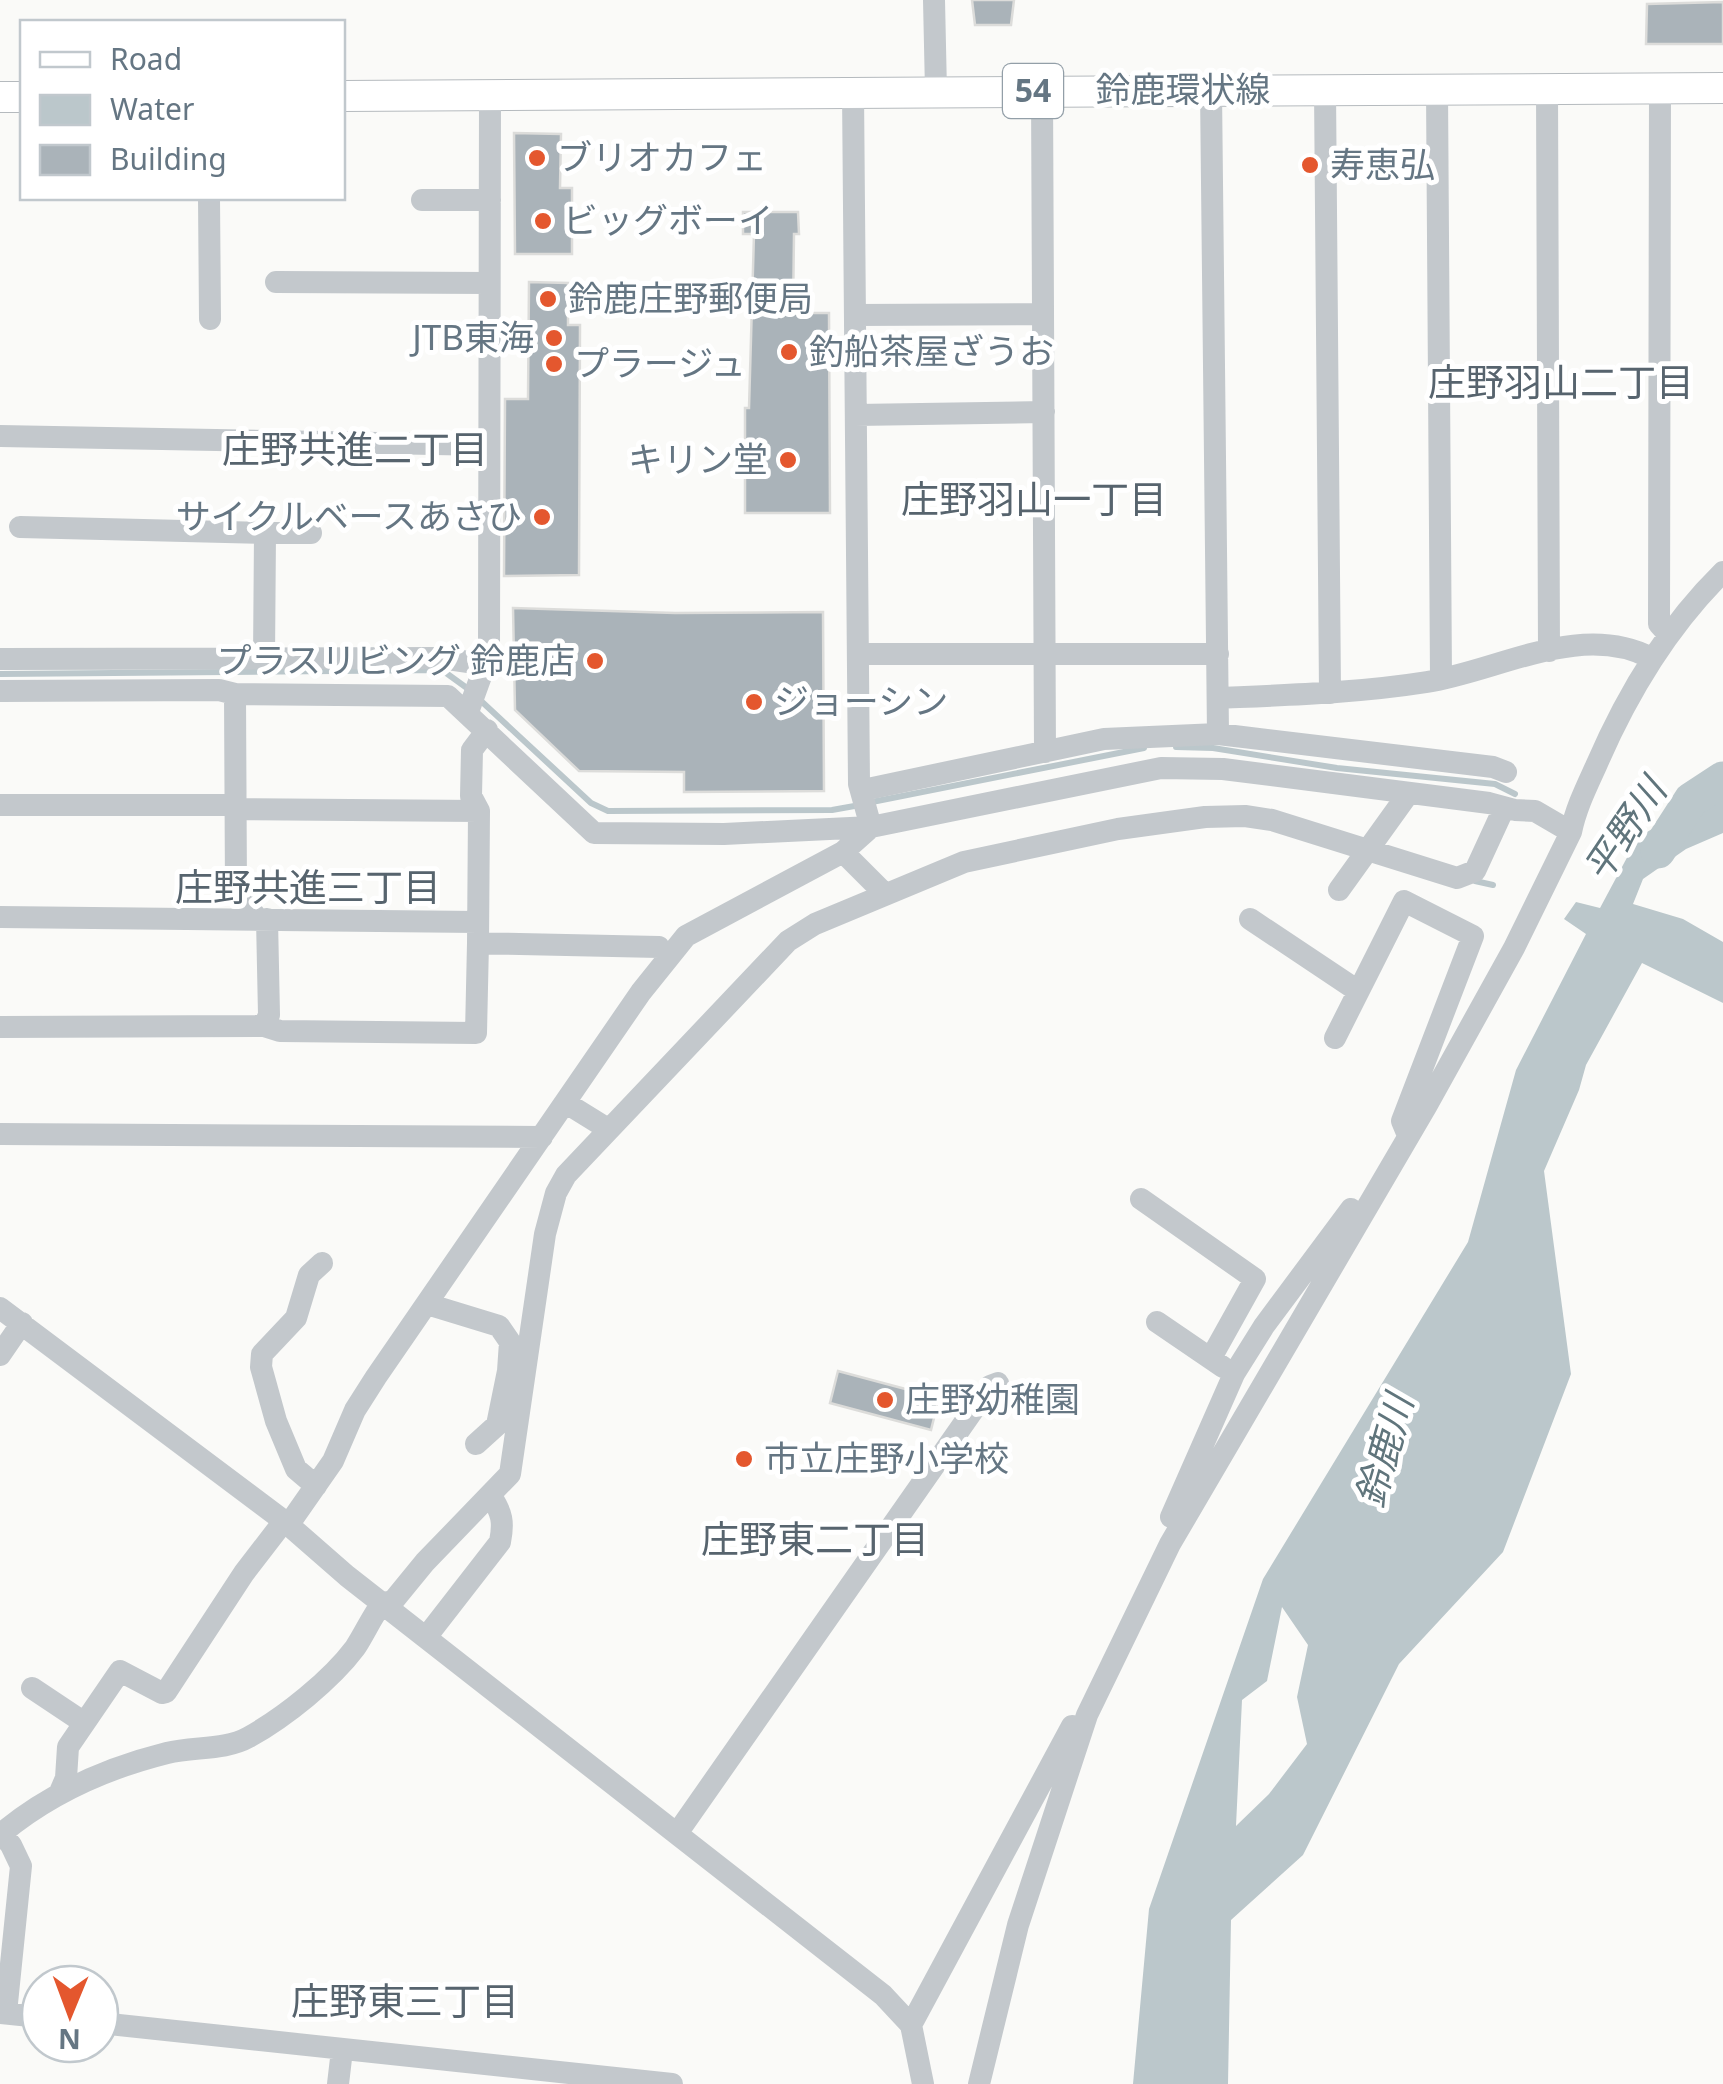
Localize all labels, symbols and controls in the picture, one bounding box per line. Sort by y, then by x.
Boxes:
legend [20,20,345,200]
text: Road [110,38,182,79]
road number: 54 [1003,64,1063,118]
street label: 鈴鹿環状線 [1095,65,1271,112]
text: Water [110,88,194,129]
place label: ブリオカフェ [557,133,767,180]
text: Building [110,138,227,179]
place label: 寿恵弘 [1330,140,1435,187]
marker: ブリオカフェ [526,147,548,169]
marker: 寿恵弘 [1299,154,1321,176]
place label: ビッグボーイ [563,196,773,243]
marker: ビッグボーイ [532,210,554,232]
place label: 鈴鹿庄野郵便局 [568,274,813,321]
marker: 鈴鹿庄野郵便局 [537,288,559,310]
place label: JTB東海 [409,313,534,360]
marker: JTB東海 [543,327,565,349]
place label: 釣船茶屋ざうお [809,327,1054,374]
place label: プラージュ [574,339,746,386]
marker: 釣船茶屋ざうお [778,341,800,363]
marker: プラージュ [543,353,565,375]
district label: 庄野羽山二丁目 [1428,355,1694,407]
district label: 庄野共進二丁目 [222,422,488,474]
place label: キリン堂 [628,435,768,482]
marker: キリン堂 [777,449,799,471]
district label: 庄野羽山一丁目 [901,472,1167,524]
place label: サイクルベースあさひ [175,492,522,539]
marker: サイクルベースあさひ [531,506,553,528]
place label: プラスリビング 鈴鹿店 [217,636,575,683]
marker: プラスリビング 鈴鹿店 [584,650,606,672]
place label: ジョーシン [774,677,948,724]
marker: ジョーシン [743,691,765,713]
water label: 平野川 [1570,764,1679,891]
district label: 庄野共進三丁目 [175,860,441,912]
place label: 庄野幼稚園 [905,1375,1080,1422]
water label: 鈴鹿川 [1342,1385,1425,1512]
marker: 庄野幼稚園 [874,1389,896,1411]
place label: 市立庄野小学校 [764,1434,1009,1481]
marker: 市立庄野小学校 [733,1448,755,1470]
district label: 庄野東二丁目 [701,1512,929,1564]
north arrow [20,1964,120,2064]
district label: 庄野東三丁目 [291,1974,519,2026]
text: N [58,2021,81,2059]

